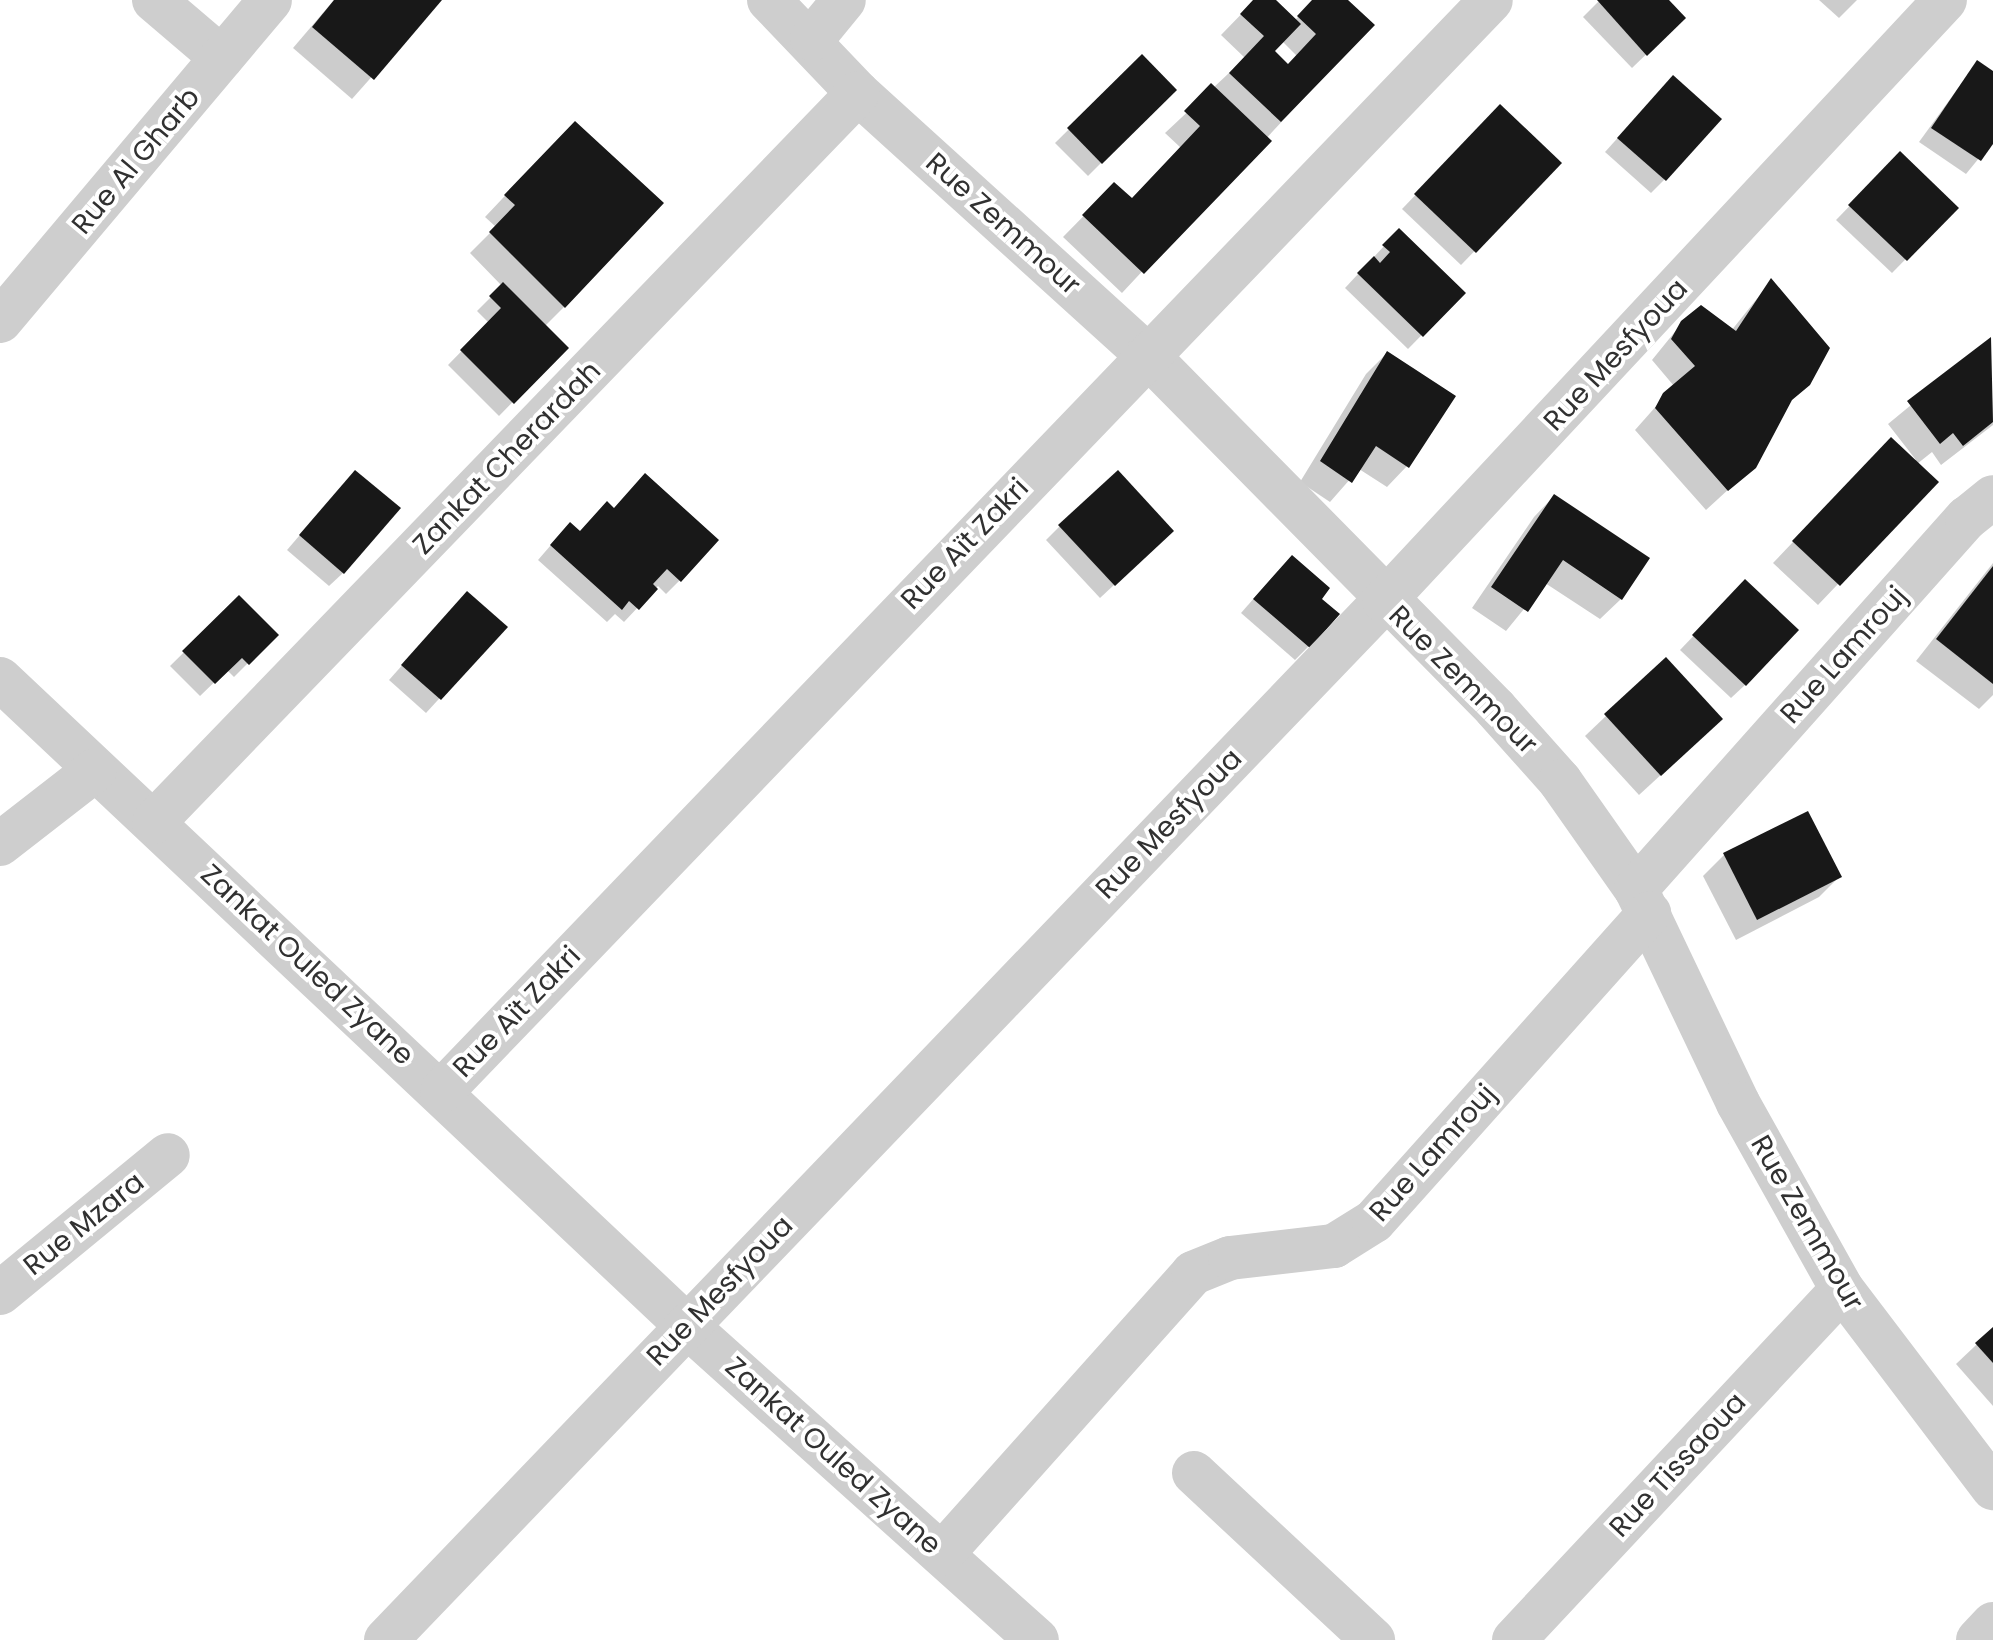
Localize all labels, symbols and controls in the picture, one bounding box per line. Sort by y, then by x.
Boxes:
street label: Rue Al Gharb [65,81,207,241]
street label: Rue Zemmour [919,146,1087,302]
street label: Rue Mesfyoua [1537,272,1695,438]
street label: Zankat Cherardah [406,354,608,562]
street label: Rue Aït Zakri [894,472,1036,616]
street label: Rue Lamrouj [1774,580,1914,730]
street label: Rue Zemmour [1382,599,1544,761]
street label: Rue Mesfyoua [1089,742,1249,906]
street label: Zankat Ouled Zyane [194,858,420,1072]
street label: Rue Aït Zakri [446,940,588,1084]
street label: Rue Lamrouj [1363,1078,1503,1228]
street label: Rue Zemmour [1743,1130,1871,1316]
street label: Rue Mzara [17,1165,151,1283]
street label: Rue Mesfyoua [640,1209,800,1373]
street label: Zankat Ouled Zyane [718,1350,948,1562]
street label: Rue Tissaoua [1603,1386,1753,1544]

